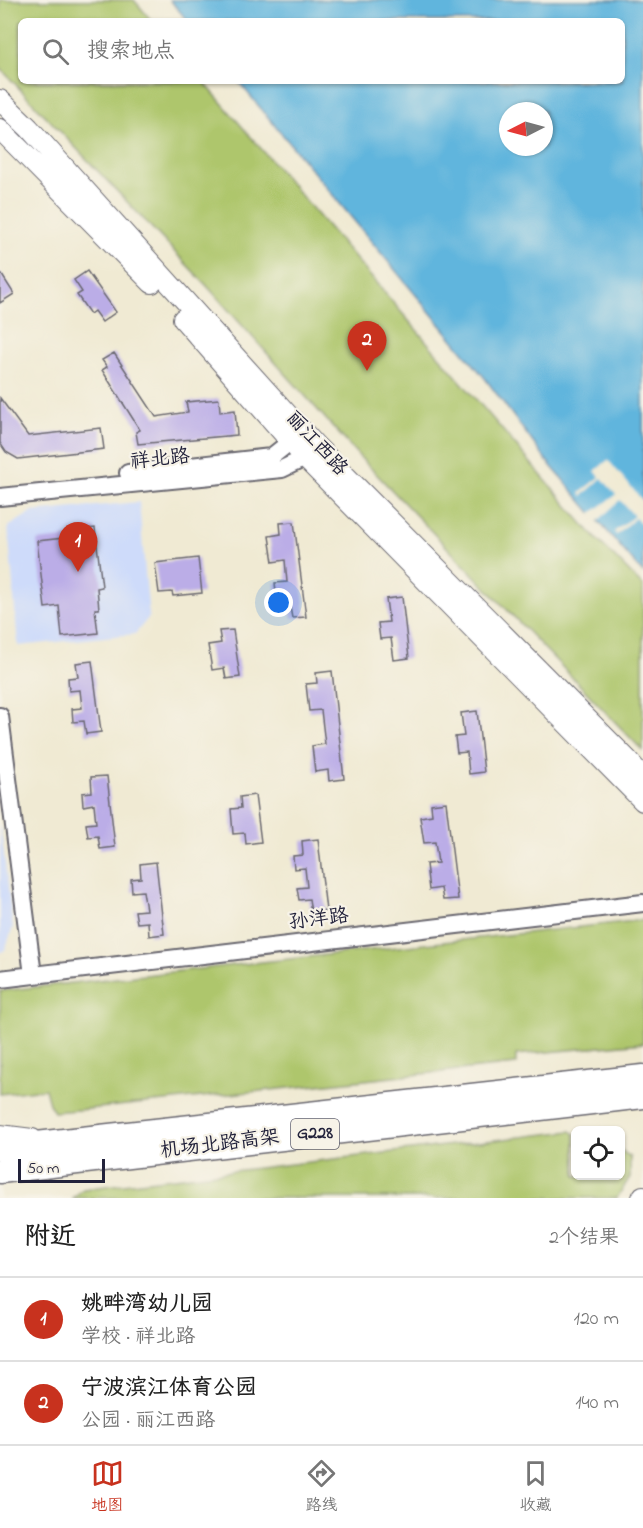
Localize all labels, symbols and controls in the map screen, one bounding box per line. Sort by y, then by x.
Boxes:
search box [18,18,625,84]
icon: search [39,35,72,68]
text: 搜索地点 [87,36,175,68]
north arrow [499,102,553,156]
pin: 2 [348,322,386,371]
street label: 丽江西路 [278,405,355,484]
street label: 祥北路 [129,442,192,478]
pin: 1 [58,522,98,572]
your location [264,588,293,617]
street label: 孙洋路 [287,902,352,938]
road number: G228 [291,1119,339,1149]
street label: 机场北路高架 [159,1123,281,1167]
map controls [571,1126,625,1180]
button: locate [571,1126,625,1180]
scale bar [18,1156,105,1184]
text: 50 m [27,1157,59,1181]
text: 附近 [24,1219,76,1257]
text: 2个结果 [549,1224,619,1253]
text: 姚畔湾幼儿园 [81,1289,213,1321]
text: 1 [40,1305,47,1334]
text: 120 m [574,1305,619,1334]
text: 学校 · 祥北路 [81,1323,195,1352]
text: 宁波滨江体育公园 [81,1373,257,1405]
text: 2 [39,1389,48,1418]
text: 140 m [575,1389,619,1418]
text: 公园 · 丽江西路 [81,1407,215,1436]
tab: 地图 [91,1457,124,1518]
tab: 路线 [305,1457,338,1518]
tab: 收藏 [519,1457,552,1518]

